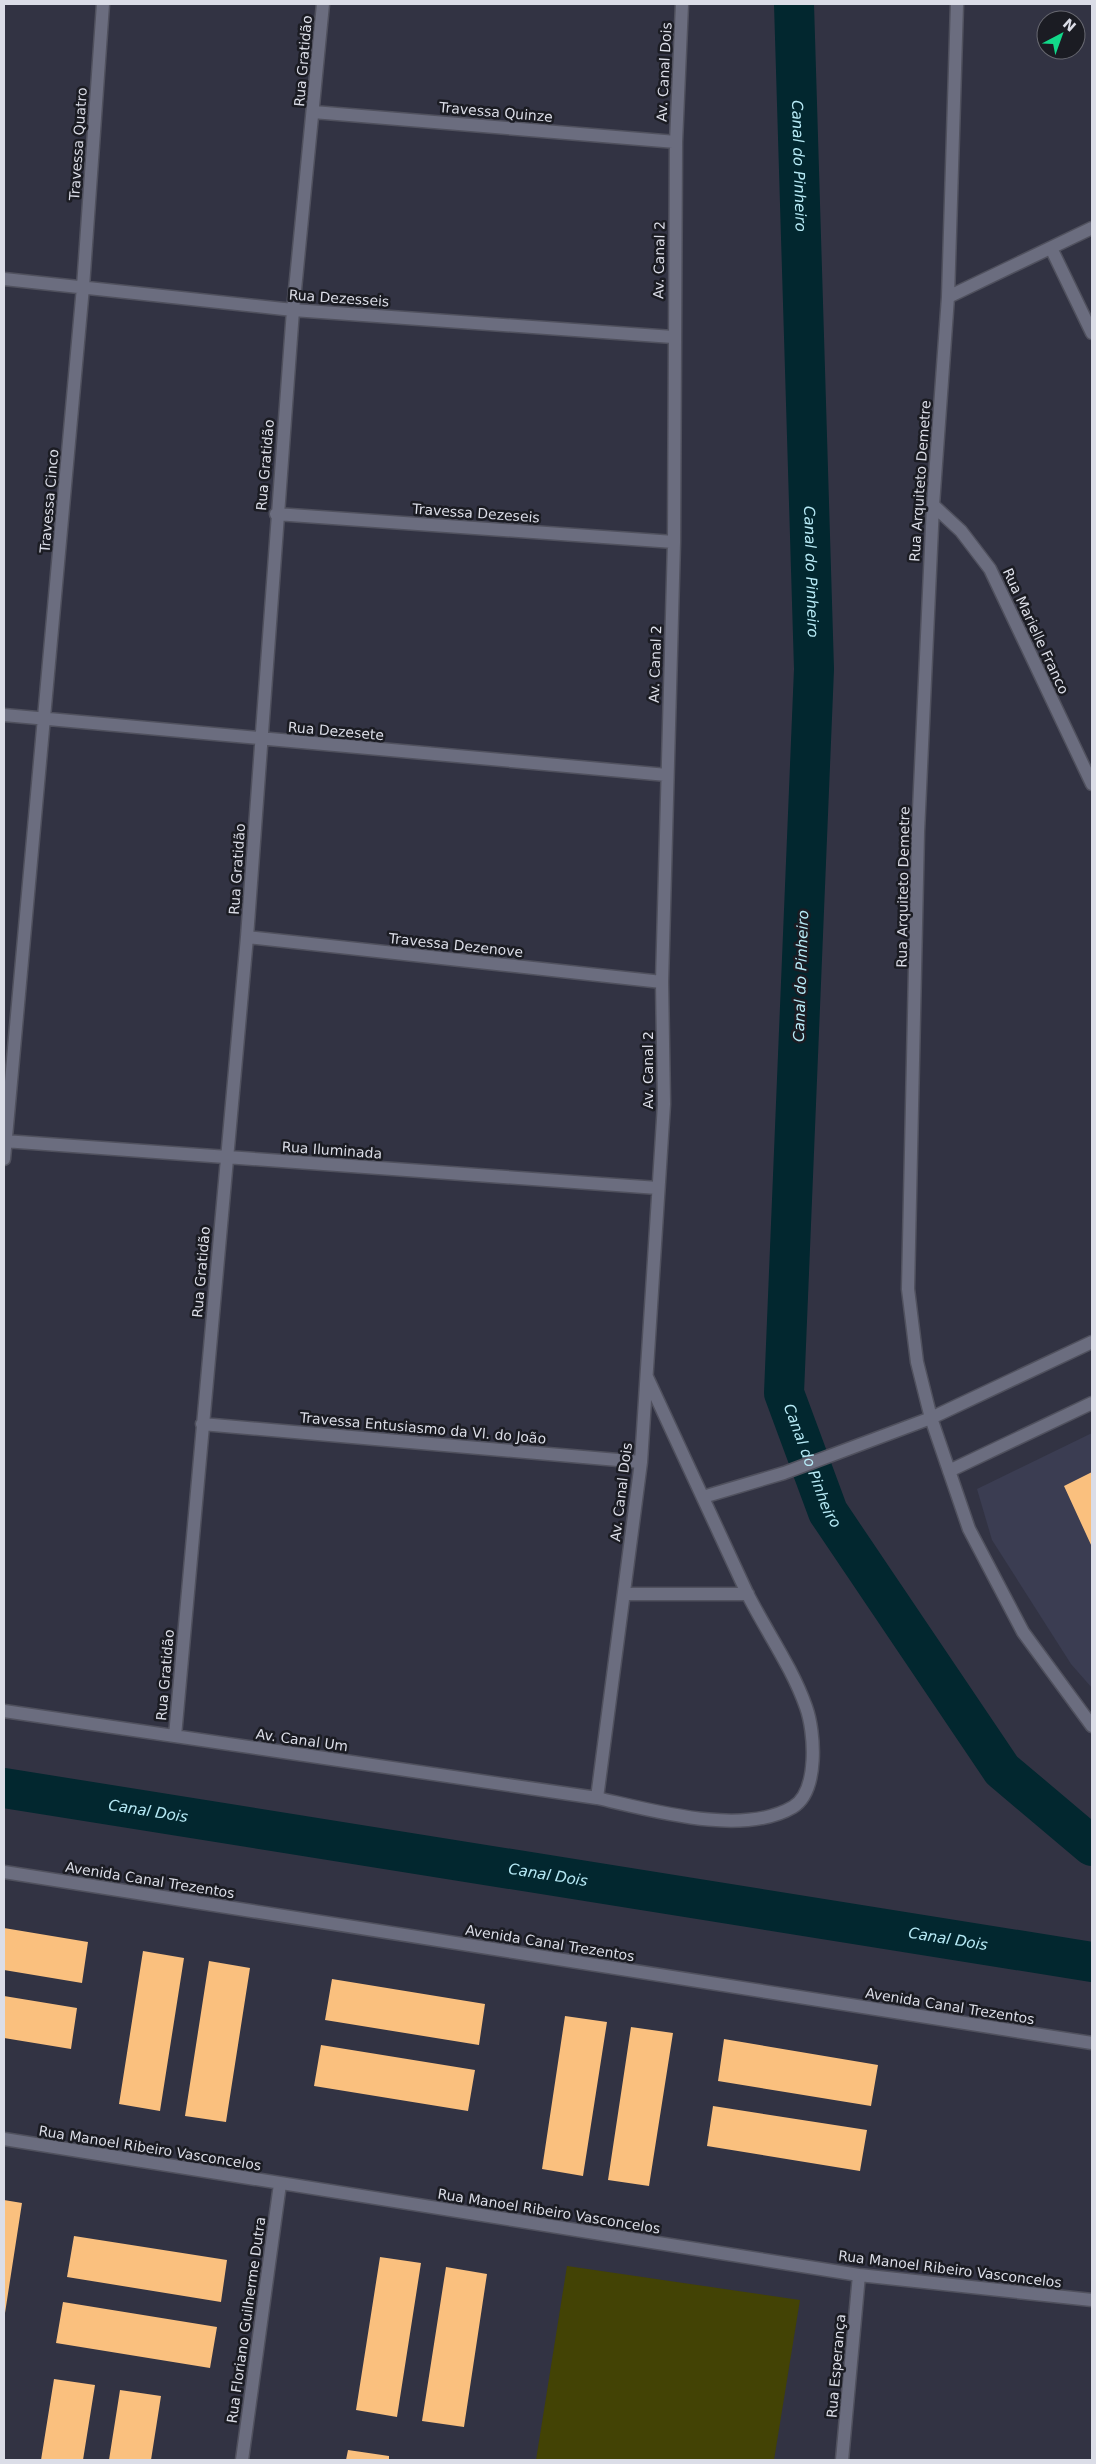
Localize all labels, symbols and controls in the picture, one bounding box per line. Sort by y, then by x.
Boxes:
north arrow [1036,10,1086,60]
street label: Rua Gratidão [291,15,315,107]
text: N [1060,15,1079,35]
street label: Av. Canal Dois [653,22,675,122]
street label: Travessa Quatro [66,87,90,202]
street label: Travessa Quinze [438,99,553,125]
water label: Canal do Pinheiro [788,100,810,232]
street label: Av. Canal 2 [650,221,668,299]
street label: Rua Dezesseis [288,287,390,309]
street label: Rua Arquiteto Demetre [906,400,934,562]
street label: Rua Gratidão [253,419,277,511]
street label: Travessa Cinco [36,448,62,555]
street label: Travessa Dezeseis [411,500,540,525]
water label: Canal do Pinheiro [800,506,822,638]
street label: Rua Marielle Franco [1000,565,1072,697]
street label: Av. Canal 2 [646,625,664,703]
street label: Rua Dezesete [287,719,385,743]
street label: Rua Arquiteto Demetre [894,806,912,968]
street label: Rua Gratidão [226,823,248,915]
water label: Canal do Pinheiro [790,910,812,1042]
street label: Travessa Dezenove [387,930,524,960]
street label: Av. Canal 2 [640,1031,656,1109]
street label: Rua Iluminada [281,1139,383,1161]
street label: Rua Gratidão [189,1226,213,1318]
water label: Canal do Pinheiro [780,1401,845,1531]
street label: Travessa Entusiasmo da Vl. do João [298,1409,547,1447]
street label: Av. Canal Dois [607,1442,635,1542]
street label: Rua Gratidão [153,1629,177,1721]
street label: Av. Canal Um [255,1726,349,1754]
water label: Canal Dois [107,1796,189,1826]
street label: Avenida Canal Trezentos [64,1859,236,1901]
water label: Canal Dois [507,1860,589,1890]
street label: Avenida Canal Trezentos [464,1922,636,1964]
water label: Canal Dois [907,1924,989,1954]
street label: Avenida Canal Trezentos [864,1985,1036,2027]
street label: Rua Manoel Ribeiro Vasconcelos [38,2122,262,2174]
street label: Rua Manoel Ribeiro Vasconcelos [437,2185,661,2237]
street label: Rua Floriano Guilherme Dutra [224,2216,268,2424]
street label: Rua Manoel Ribeiro Vasconcelos [837,2247,1063,2291]
street label: Rua Esperança [823,2313,849,2419]

